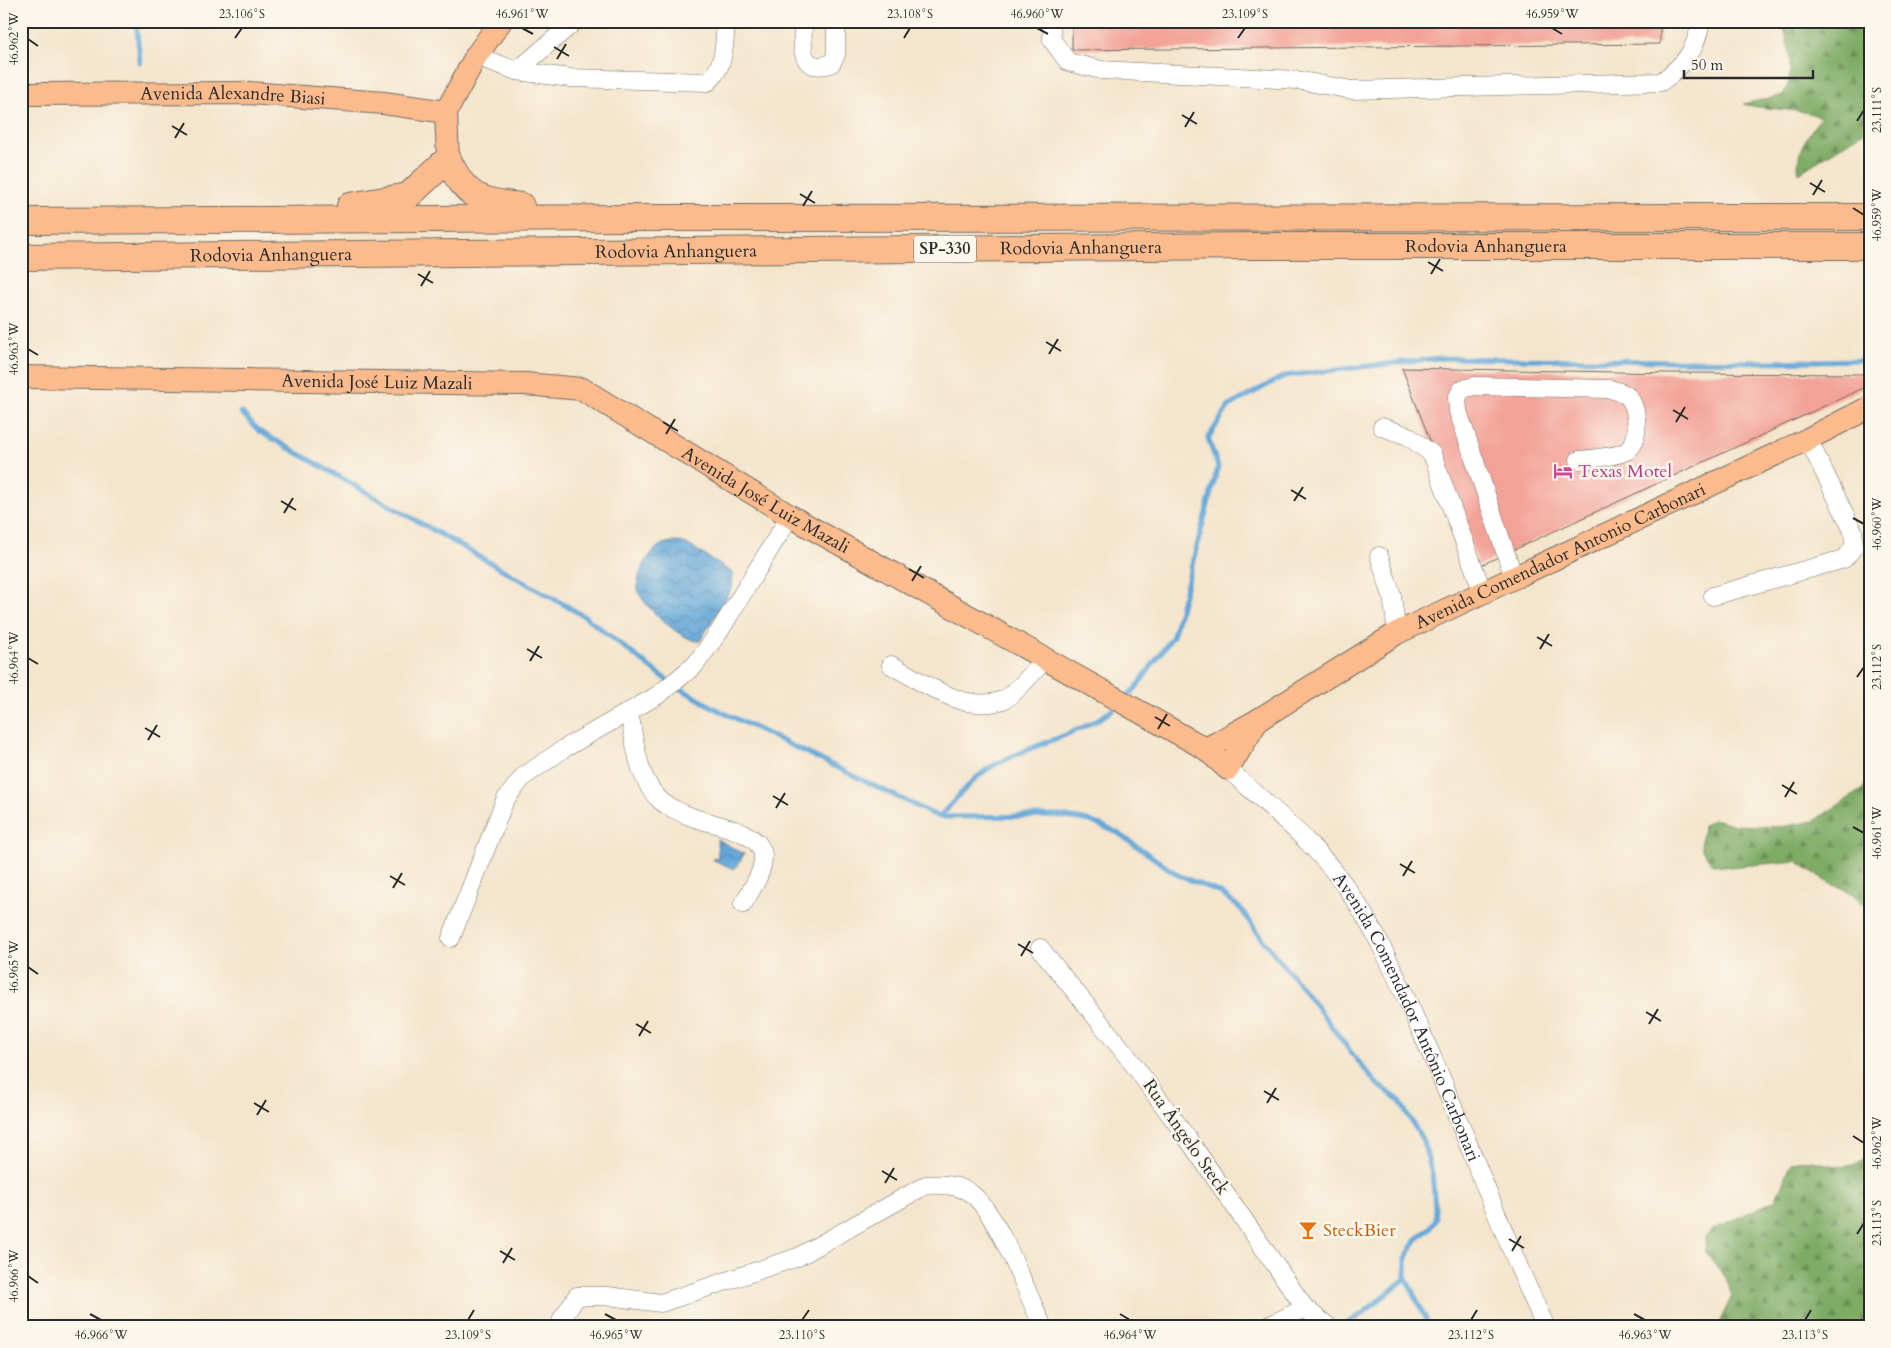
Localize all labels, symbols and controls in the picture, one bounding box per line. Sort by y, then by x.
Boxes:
text: 23.106°S [219,6,265,22]
text: 46.961°W [495,6,549,22]
text: 23.108°S [887,6,933,22]
text: 46.960°W [1010,6,1064,22]
text: 23.109°S [1222,6,1268,22]
text: 46.959°W [1525,6,1579,22]
text: 46.962°W [6,12,22,66]
scale bar [1684,48,1812,80]
text: 50 m [1691,55,1723,75]
street label: Avenida Alexandre Biasi [140,80,326,111]
text: 23.111°S [1869,87,1885,133]
text: 46.959°W [1869,188,1885,242]
street label: Rodovia Anhanguera [1000,234,1162,261]
street label: Rodovia Anhanguera [1405,234,1567,259]
road number: SP-330 [914,235,976,262]
street label: Rodovia Anhanguera [595,238,757,264]
street label: Rodovia Anhanguera [190,242,352,268]
text: 46.963°W [6,322,22,376]
street label: Avenida José Luiz Mazali [281,368,473,396]
street label: Avenida José Luiz Mazali [677,440,854,560]
place label: Texas Motel [1578,459,1672,484]
hotel icon: Texas Motel [1552,460,1574,482]
street label: Avenida Comendador Antonio Carbonari [1411,477,1710,635]
text: 46.960°W [1869,497,1885,551]
text: 46.964°W [6,631,22,685]
text: 23.112°S [1869,644,1885,690]
text: 46.961°W [1869,806,1885,860]
street label: Avenida Comendador Antônio Carbonari [1327,867,1487,1165]
text: 46.965°W [6,940,22,994]
street label: Rua Ângelo Steck [1137,1074,1235,1200]
text: 46.962°W [1869,1116,1885,1170]
text: 23.113°S [1869,1200,1885,1246]
place label: SteckBier [1323,1218,1396,1243]
bar icon: SteckBier [1297,1219,1319,1241]
text: 46.966°W [6,1249,22,1303]
text: 46.966°W [74,1327,128,1343]
text: 23.109°S [445,1327,491,1343]
text: 46.965°W [589,1327,643,1343]
text: 23.110°S [779,1327,825,1343]
text: 46.964°W [1103,1327,1157,1343]
text: 23.112°S [1448,1327,1494,1343]
text: 46.963°W [1618,1327,1672,1343]
text: 23.113°S [1782,1327,1828,1343]

